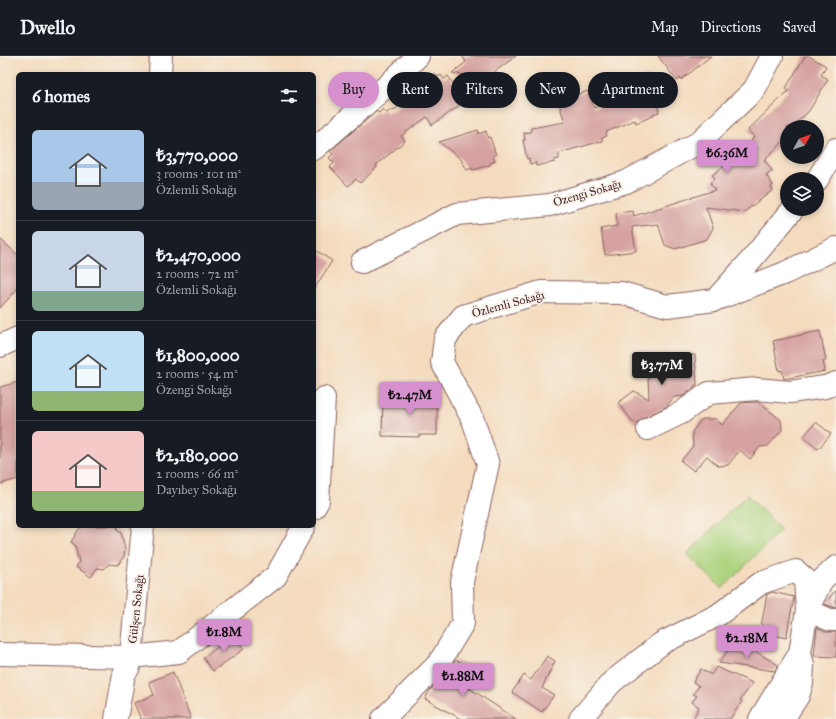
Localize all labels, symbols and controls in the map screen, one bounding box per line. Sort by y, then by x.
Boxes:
text: Dwello [20,16,75,39]
text: Map [651,19,678,36]
text: Directions [700,19,761,36]
text: Saved [783,19,816,36]
chip: Buy [328,72,379,108]
chip: Rent [387,72,443,108]
chip: Filters [451,72,517,108]
chip: New [525,72,580,108]
chip: Apartment [588,72,678,108]
icon: filters [278,85,300,107]
text: 6 homes [32,86,90,107]
north arrow [780,120,824,164]
map controls [780,120,824,216]
pin: ₺6.36M [694,140,760,174]
text: ₺3,770,000 [156,145,238,166]
text: ₺6.36M [706,145,748,161]
icon: home [64,146,112,194]
text: 3 rooms · 101 m² [156,166,241,182]
button: layers [780,172,824,216]
street label: Özengi Sokağı [551,175,624,210]
text: Özlemli Sokağı [156,182,237,198]
text: ₺2,470,000 [156,245,241,266]
icon: home [64,247,112,295]
text: 2 rooms · 72 m² [156,266,238,282]
text: Özlemli Sokağı [156,282,237,298]
street label: Özlemli Sokağı [470,286,547,321]
text: ₺1,800,000 [156,345,240,366]
icon: home [64,347,112,395]
pin: ₺3.77M [629,352,695,386]
text: ₺3.77M [641,357,683,373]
text: 2 rooms · 54 m² [156,366,238,382]
text: Özengi Sokağı [156,382,232,398]
pin: ₺2.47M [377,382,443,416]
text: ₺2.47M [388,387,432,403]
text: ₺2,180,000 [156,445,239,466]
icon: home [64,447,112,495]
text: 2 rooms · 66 m² [156,466,238,482]
text: Dayıbey Sokağı [156,482,237,498]
street label: Gülşen Sokağı [125,573,148,644]
pin: ₺1.8M [196,619,252,653]
text: ₺1.8M [206,624,242,640]
pin: ₺2.18M [714,625,780,659]
text: ₺2.18M [726,630,768,646]
pin: ₺1.88M [430,663,496,697]
text: ₺1.88M [442,668,484,684]

